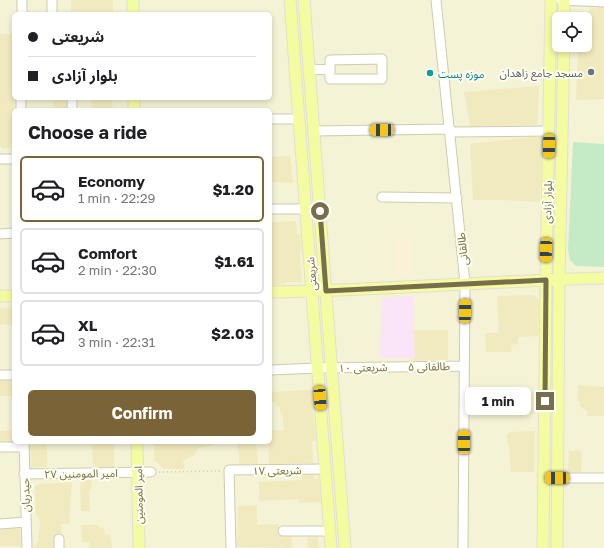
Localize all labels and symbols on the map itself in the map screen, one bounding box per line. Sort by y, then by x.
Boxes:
place label: مسجد جامع زاهدان [500,66,583,81]
place label: موزه پست [438,67,485,82]
marker: مسجد جامع زاهدان [586,67,596,77]
marker: موزه پست [425,68,435,78]
car [370,124,394,136]
car [543,134,555,158]
street label: بلوار آزادی [540,180,555,224]
route start [311,202,329,220]
street label: طالقانی [454,232,471,266]
car [540,238,552,262]
street label: شریعتی [303,256,320,291]
car [459,299,471,323]
street label: طالقانی ۵ [408,359,450,374]
street label: شریعتی ۱۰ [338,360,388,375]
car [313,386,327,410]
callout: 1 min [465,387,531,415]
route end [536,392,554,410]
car [458,430,470,454]
street label: شریعتی ۱۷ [252,463,302,478]
street label: امیر المومنین ۲۷ [44,466,118,481]
street label: امیر المومنین [131,466,146,524]
car [545,472,569,484]
street label: حیدریان [18,477,33,512]

